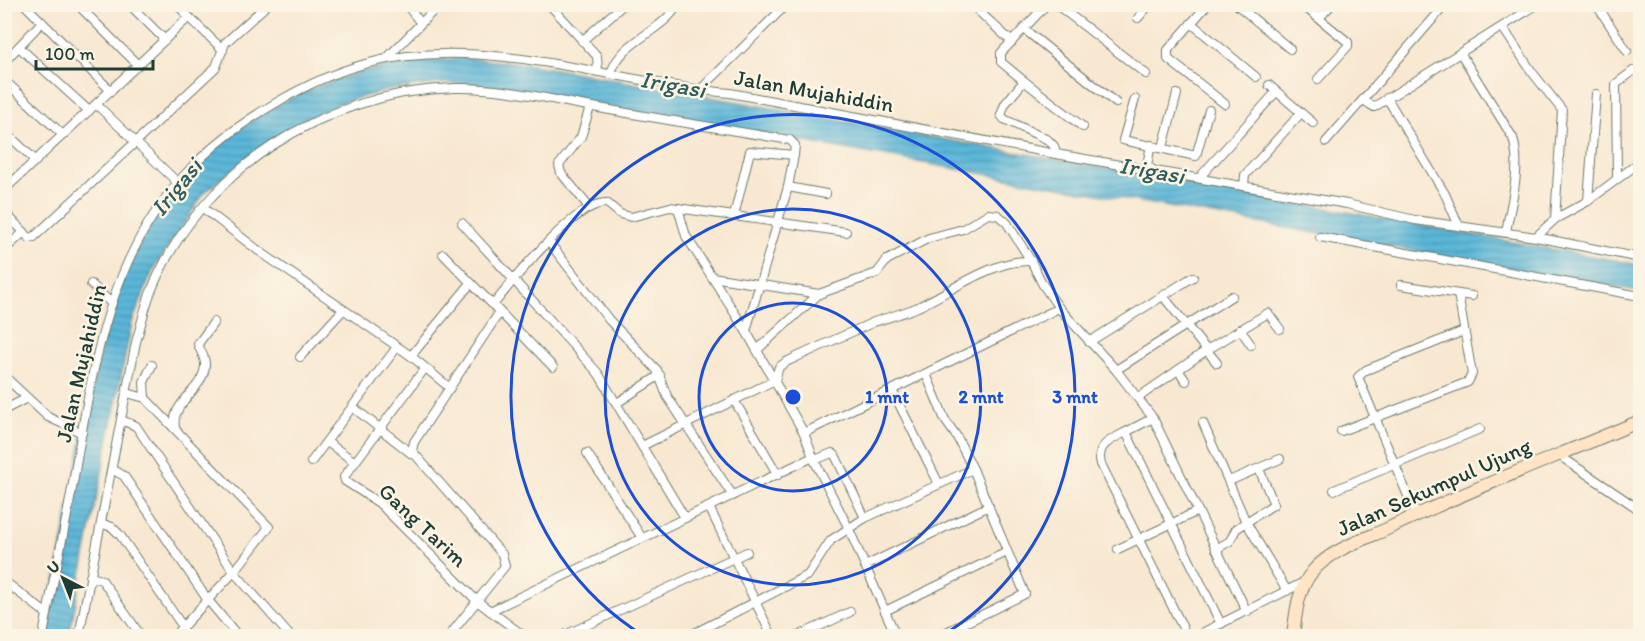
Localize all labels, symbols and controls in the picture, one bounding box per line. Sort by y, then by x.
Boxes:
scale bar [36,33,153,71]
text: 100 m [45,43,95,65]
water label: Irigasi [638,64,711,104]
street label: Jalan Mujahiddin [732,64,896,118]
water label: Irigasi [144,150,210,222]
water label: Irigasi [1117,150,1190,190]
street label: Jalan Mujahiddin [50,281,112,445]
text: 1 mnt [865,386,909,408]
text: 2 mnt [958,386,1004,408]
text: 3 mnt [1052,386,1098,408]
centre of rings [783,387,803,407]
street label: Jalan Sekumpul Ujung [1333,432,1536,542]
street label: Gang Tarim [373,477,473,573]
north arrow [33,548,93,608]
text: U [43,557,64,578]

